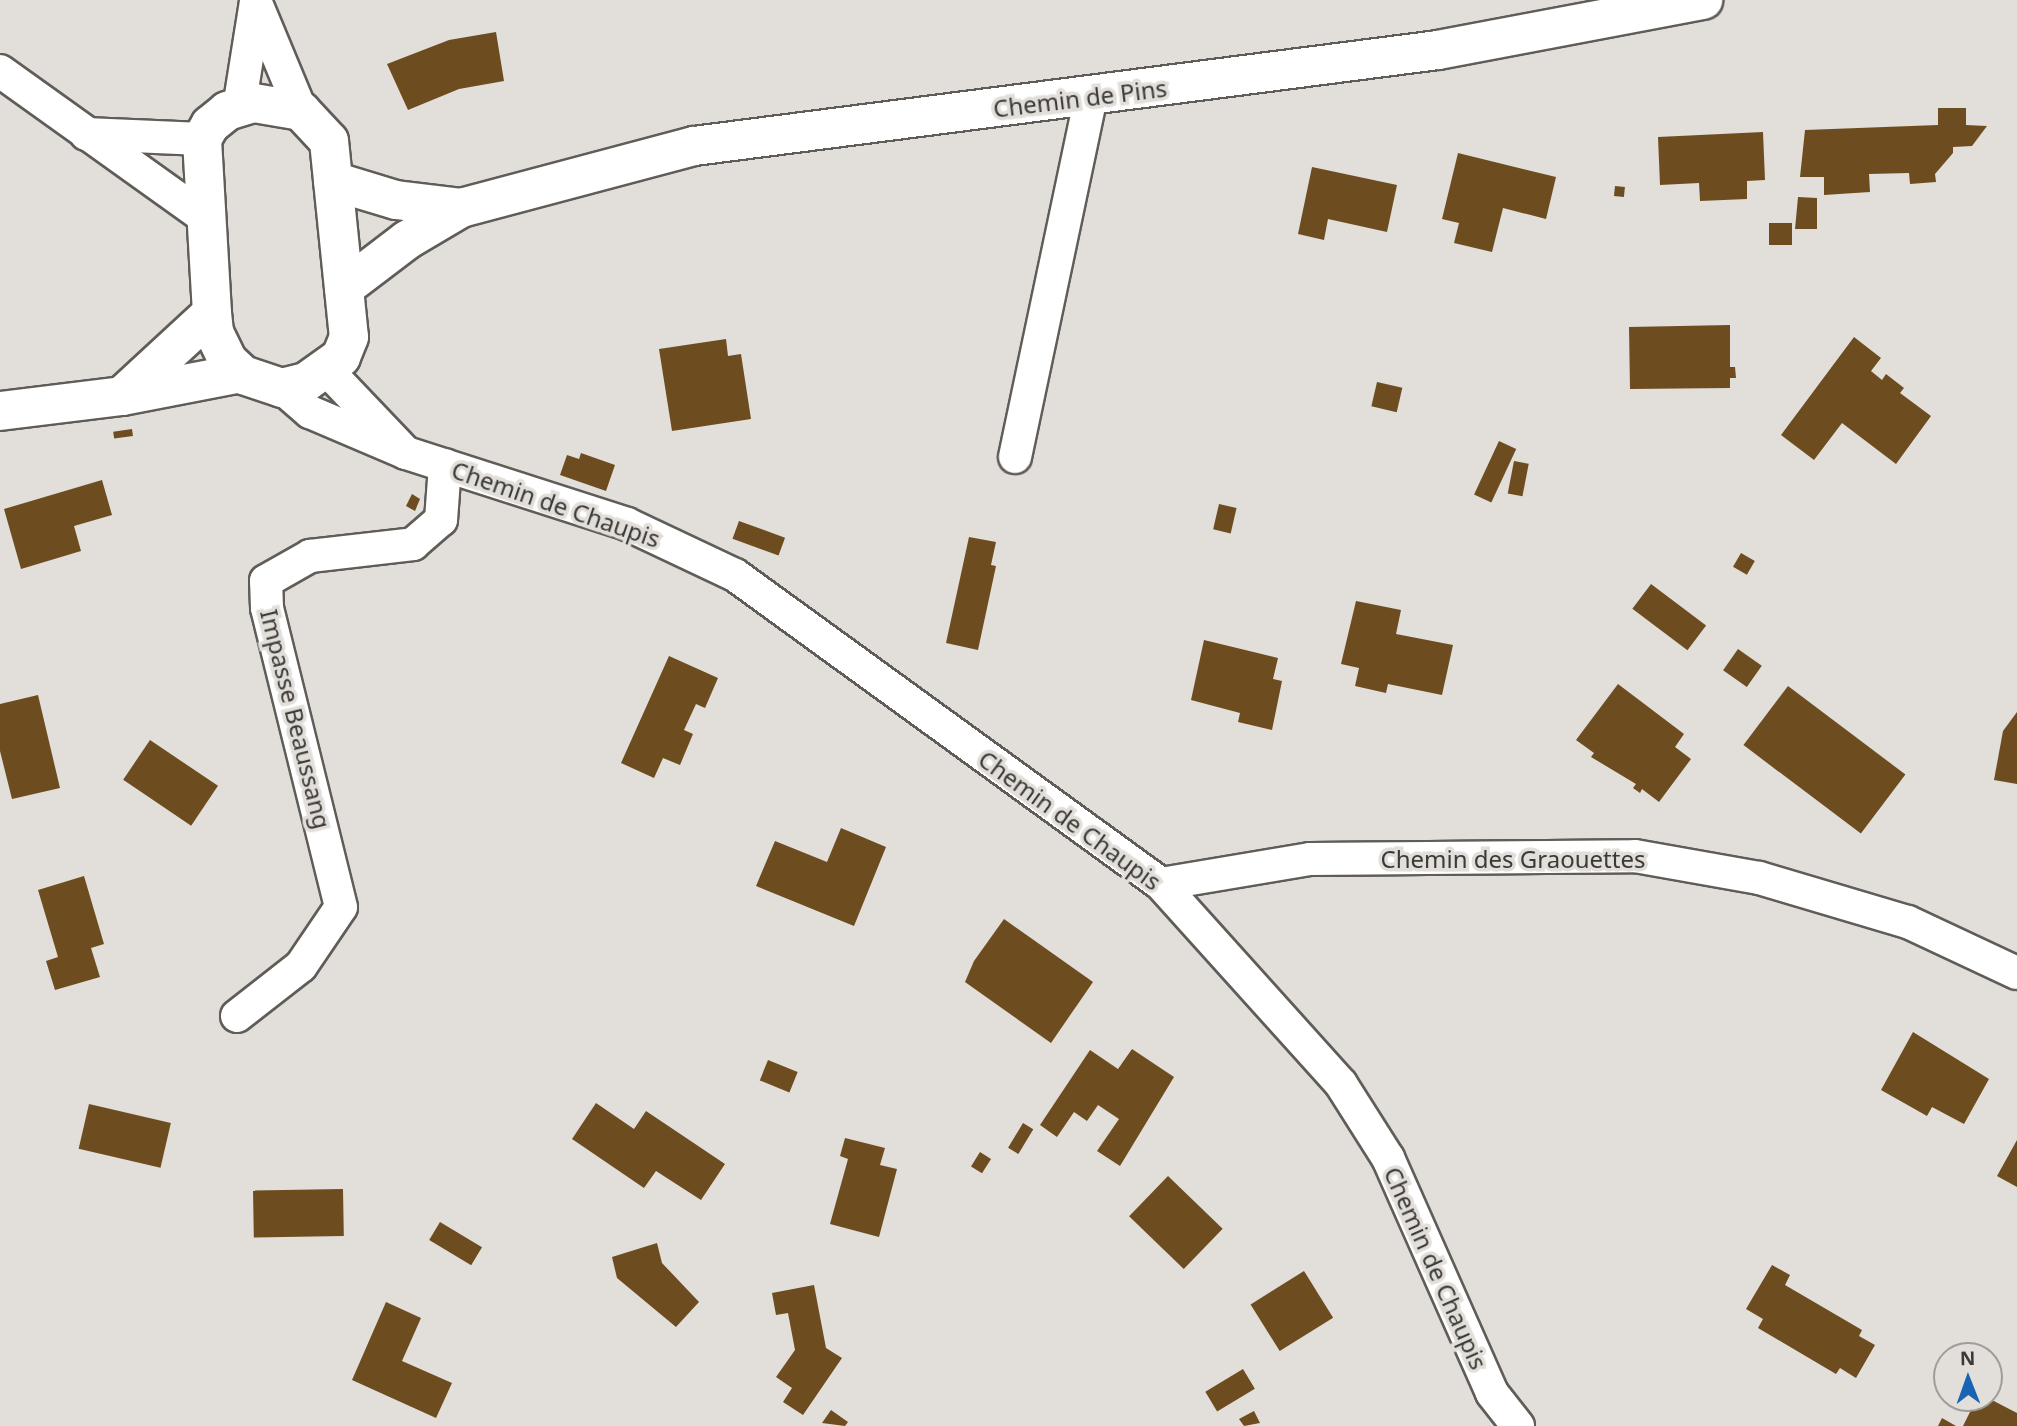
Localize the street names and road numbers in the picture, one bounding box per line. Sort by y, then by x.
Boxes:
street label: Chemin de Pins [991,73,1169,123]
street label: Chemin de Chaupis [448,455,664,553]
street label: Impasse Beaussang [255,606,337,832]
street label: Chemin de Chaupis [973,744,1167,896]
street label: Chemin des Graouettes [1381,845,1645,873]
street label: Chemin de Chaupis [1378,1162,1494,1374]

